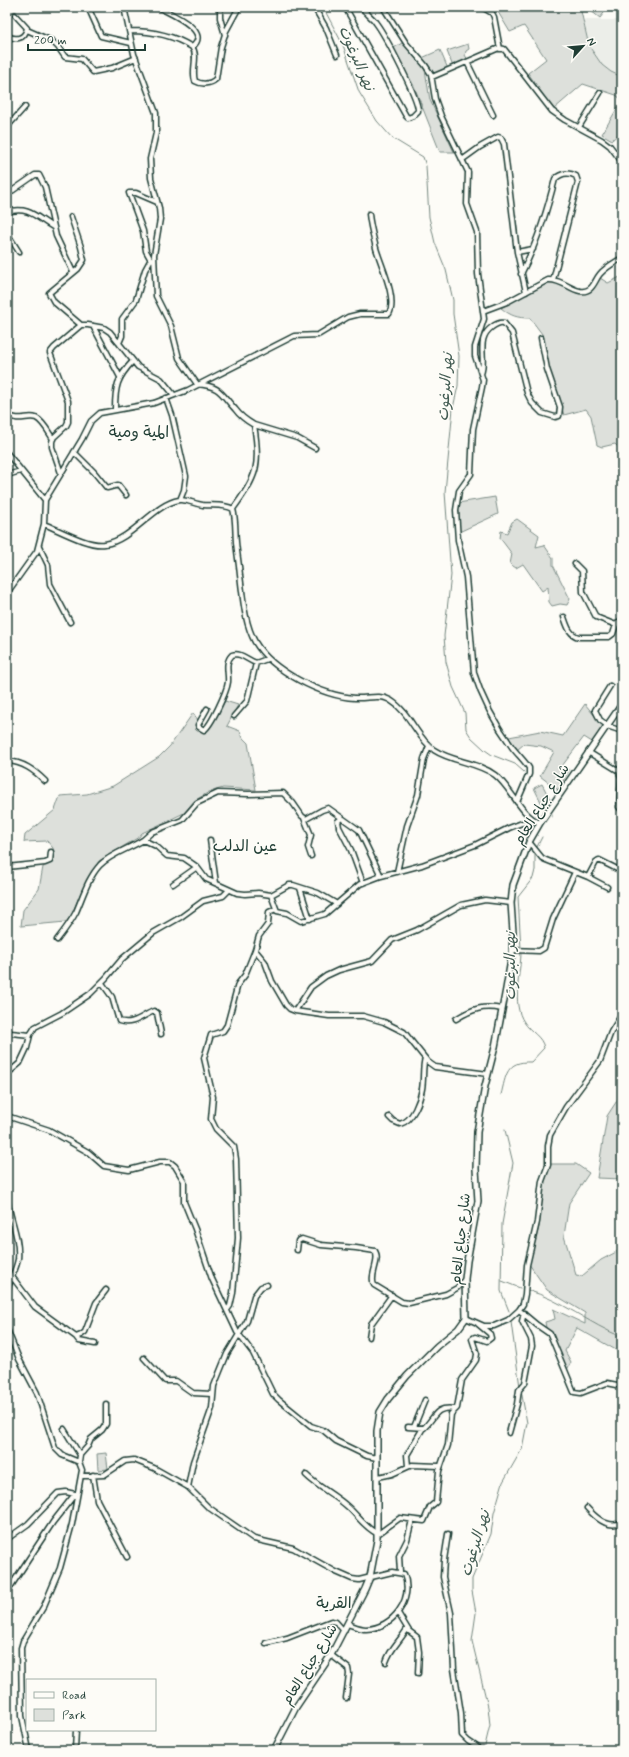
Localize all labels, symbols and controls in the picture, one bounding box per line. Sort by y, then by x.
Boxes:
water label: نهر البرغوت [333,23,379,95]
scale bar [28,26,145,52]
north arrow [563,26,603,66]
text: 200 m [34,33,67,49]
text: N [583,35,599,48]
water label: نهر البرغوت [434,351,458,422]
district label: المية ومية [109,422,169,443]
street label: شارع جباع العام [510,761,575,849]
district label: عين الدلب [213,836,277,857]
water label: نهر البرغوت [501,930,521,1000]
street label: شارع جباع العام [447,1192,476,1286]
water label: نهر البرغوت [456,1506,496,1579]
district label: القرية [316,1593,352,1614]
street label: شارع جباع العام [278,1621,343,1709]
legend [26,1679,156,1731]
text: Road [62,1688,86,1704]
text: Park [62,1708,86,1724]

